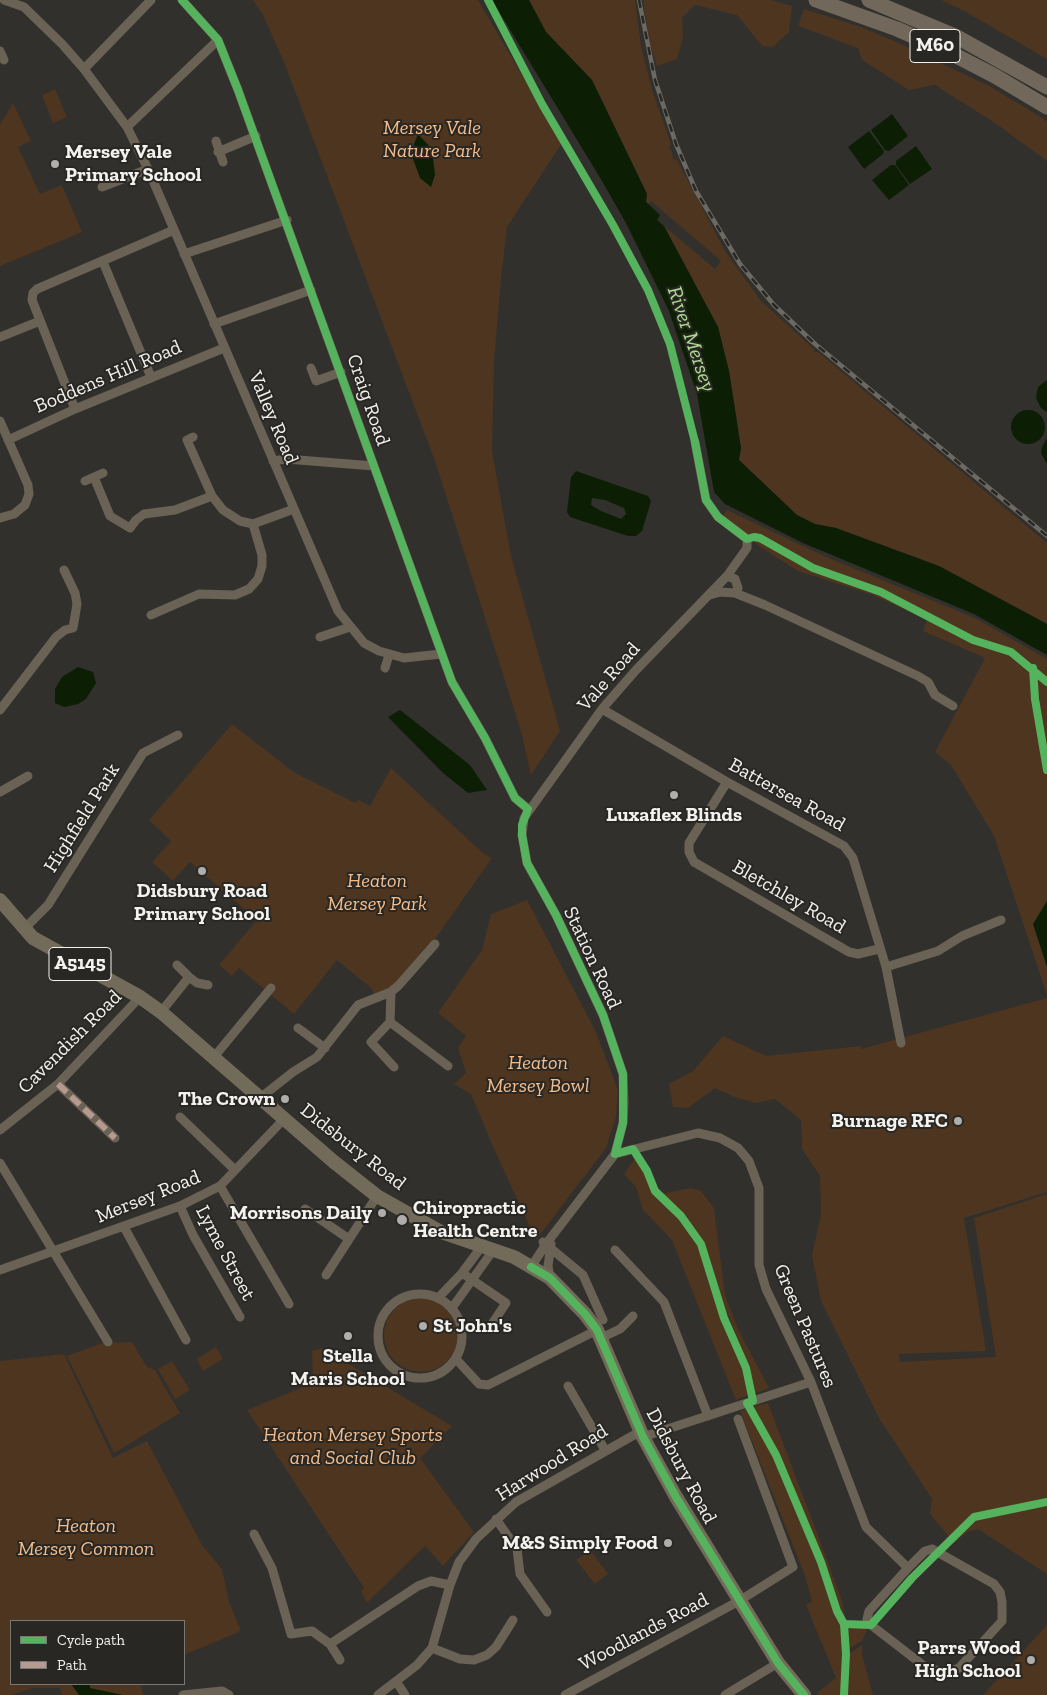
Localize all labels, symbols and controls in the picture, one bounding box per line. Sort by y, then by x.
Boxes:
road number: M60 [910,29,960,62]
park label: Mersey Vale Nature Park [383,116,481,163]
place label: Mersey Vale Primary School [65,140,201,187]
marker: Mersey Vale Primary School [49,158,61,170]
water label: River Mersey [661,283,721,395]
street label: Boddens Hill Road [31,335,185,419]
street label: Craig Road [341,351,395,449]
street label: Valley Road [243,368,303,468]
street label: Vale Road [573,638,645,716]
street label: Battersea Road [724,753,850,837]
street label: Highfield Park [39,759,125,877]
marker: Luxaflex Blinds [668,789,680,801]
place label: Luxaflex Blinds [606,803,742,827]
street label: Bletchley Road [728,855,850,939]
marker: Didsbury Road Primary School [196,865,208,877]
park label: Heaton Mersey Park [327,869,427,916]
place label: Didsbury Road Primary School [134,879,270,926]
street label: Station Road [558,903,626,1013]
road number: A5145 [49,948,111,981]
street label: Cavendish Road [13,985,127,1099]
park label: Heaton Mersey Bowl [486,1051,590,1098]
place label: The Crown [178,1087,275,1111]
marker: The Crown [279,1093,291,1105]
street label: Didsbury Road [295,1098,411,1196]
place label: Burnage RFC [831,1109,948,1133]
marker: Burnage RFC [952,1115,964,1127]
street label: Mersey Road [92,1165,204,1229]
place label: Chiropractic Health Centre [413,1196,537,1243]
street label: Lyme Street [190,1201,260,1305]
place label: Morrisons Daily [230,1201,372,1225]
marker: Morrisons Daily [376,1207,388,1219]
marker: Chiropractic Health Centre [395,1213,409,1227]
street label: Green Pastures [768,1261,842,1391]
place label: St John's [433,1314,512,1338]
marker: St John's [417,1320,429,1332]
marker: Stella Maris School [342,1330,354,1342]
place label: Stella Maris School [291,1344,405,1391]
street label: Didsbury Road [640,1404,722,1528]
street label: Harwood Road [492,1419,612,1507]
park label: Heaton Mersey Sports and Social Club [263,1423,443,1470]
park label: Heaton Mersey Common [18,1514,154,1561]
place label: M&S Simply Food [502,1531,658,1555]
marker: M&S Simply Food [662,1537,674,1549]
street label: Woodlands Road [575,1588,713,1676]
legend [10,1620,185,1685]
text: Cycle path [57,1631,125,1649]
place label: Parrs Wood High School [914,1636,1021,1683]
marker: Parrs Wood High School [1025,1654,1037,1666]
text: Path [57,1656,87,1674]

